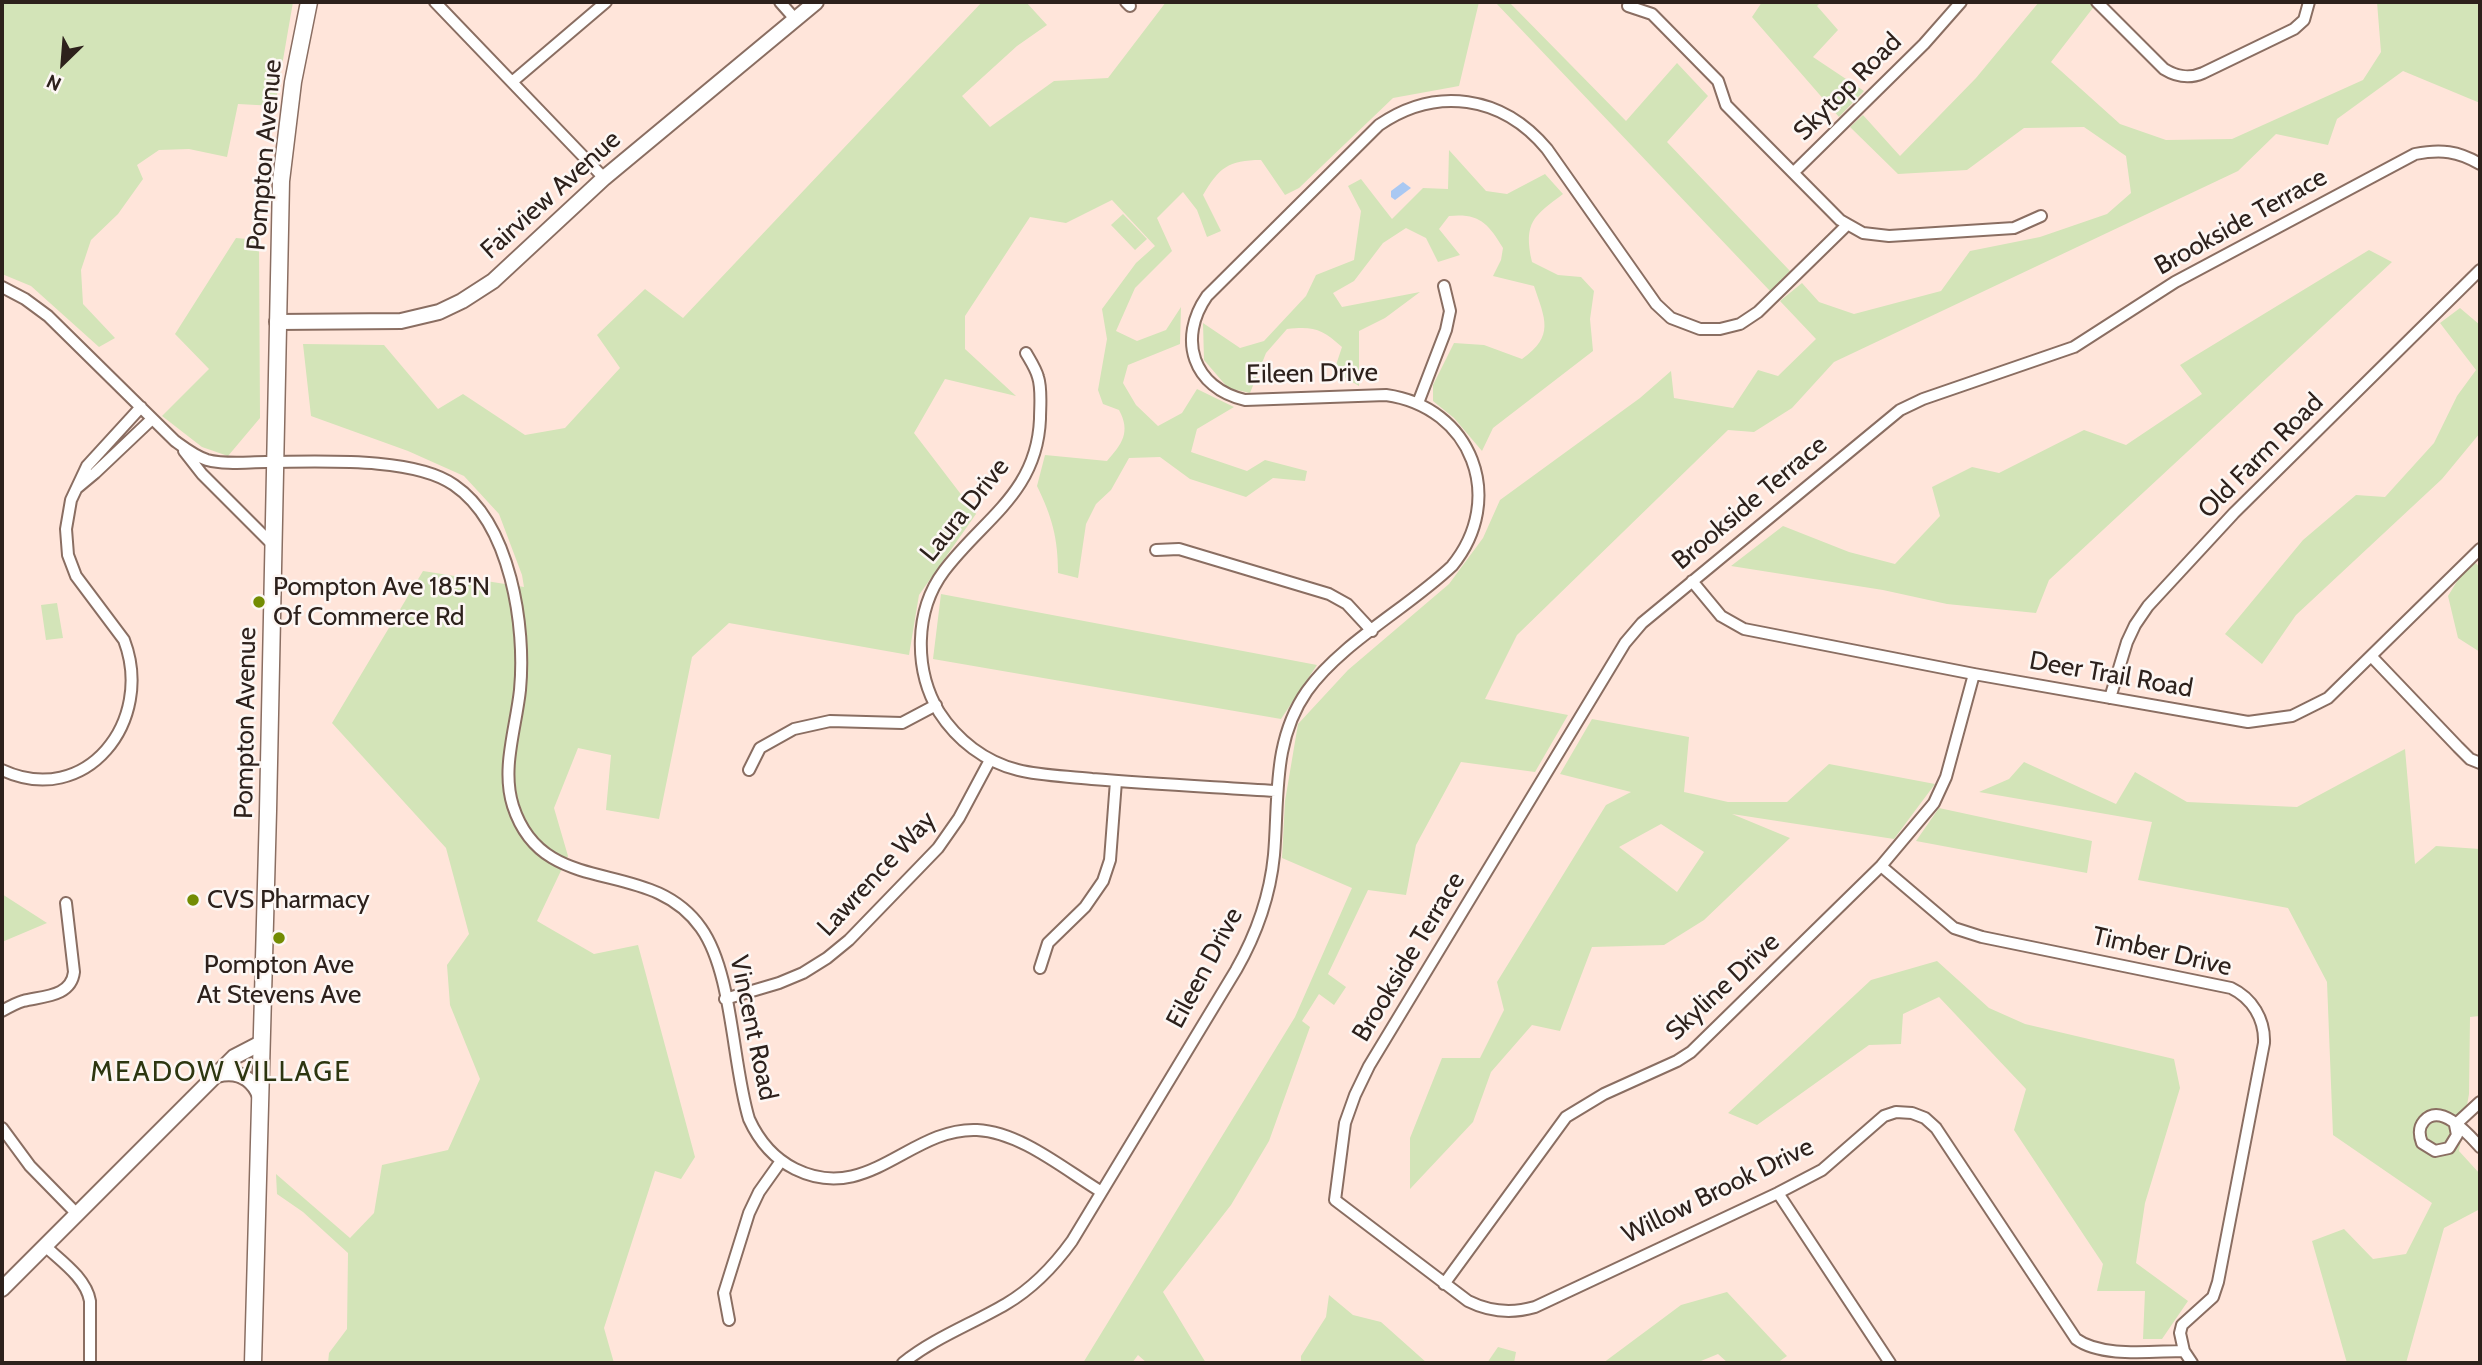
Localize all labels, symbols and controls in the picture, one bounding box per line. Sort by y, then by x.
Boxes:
street label: Skytop Road [1788,27,1908,147]
north arrow [28,28,98,98]
street label: Pompton Avenue [241,58,289,252]
text: N [43,69,65,96]
street label: Fairview Avenue [475,124,627,266]
street label: Brookside Terrace [2149,162,2333,282]
street label: Eileen Drive [1246,357,1378,391]
street label: Old Farm Road [2192,387,2330,525]
street label: Brookside Terrace [1666,429,1834,577]
street label: Laura Drive [914,452,1016,568]
place label: Pompton Ave 185'N Of Commerce Rd [273,571,490,632]
marker: Pompton Ave 185'N Of Commerce Rd [251,594,267,610]
street label: Pompton Avenue [229,627,263,819]
street label: Deer Trail Road [2027,645,2195,705]
street label: Lawrence Way [811,805,943,943]
street label: Brookside Terrace [1346,867,1472,1047]
place label: CVS Pharmacy [207,884,370,916]
marker: CVS Pharmacy [185,892,201,908]
street label: Eileen Drive [1160,902,1250,1034]
street label: Timber Drive [2089,921,2235,983]
street label: Skyline Drive [1660,927,1786,1047]
marker: Pompton Ave At Stevens Ave [271,930,287,946]
place label: Pompton Ave At Stevens Ave [197,949,361,1010]
street label: Vincent Road [722,953,784,1103]
district label: MEADOW VILLAGE [92,1056,350,1090]
street label: Willow Brook Drive [1617,1131,1819,1251]

